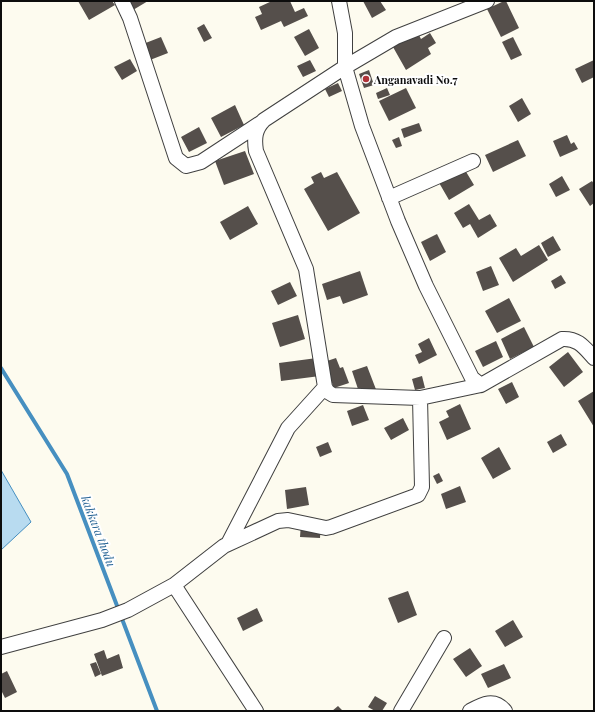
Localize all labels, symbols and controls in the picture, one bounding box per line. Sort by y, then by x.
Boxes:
place label: Anganavadi No.7 [373,72,458,87]
marker: Anganavadi No.7 [361,74,371,84]
water label: kakkara thodu [78,492,120,569]

